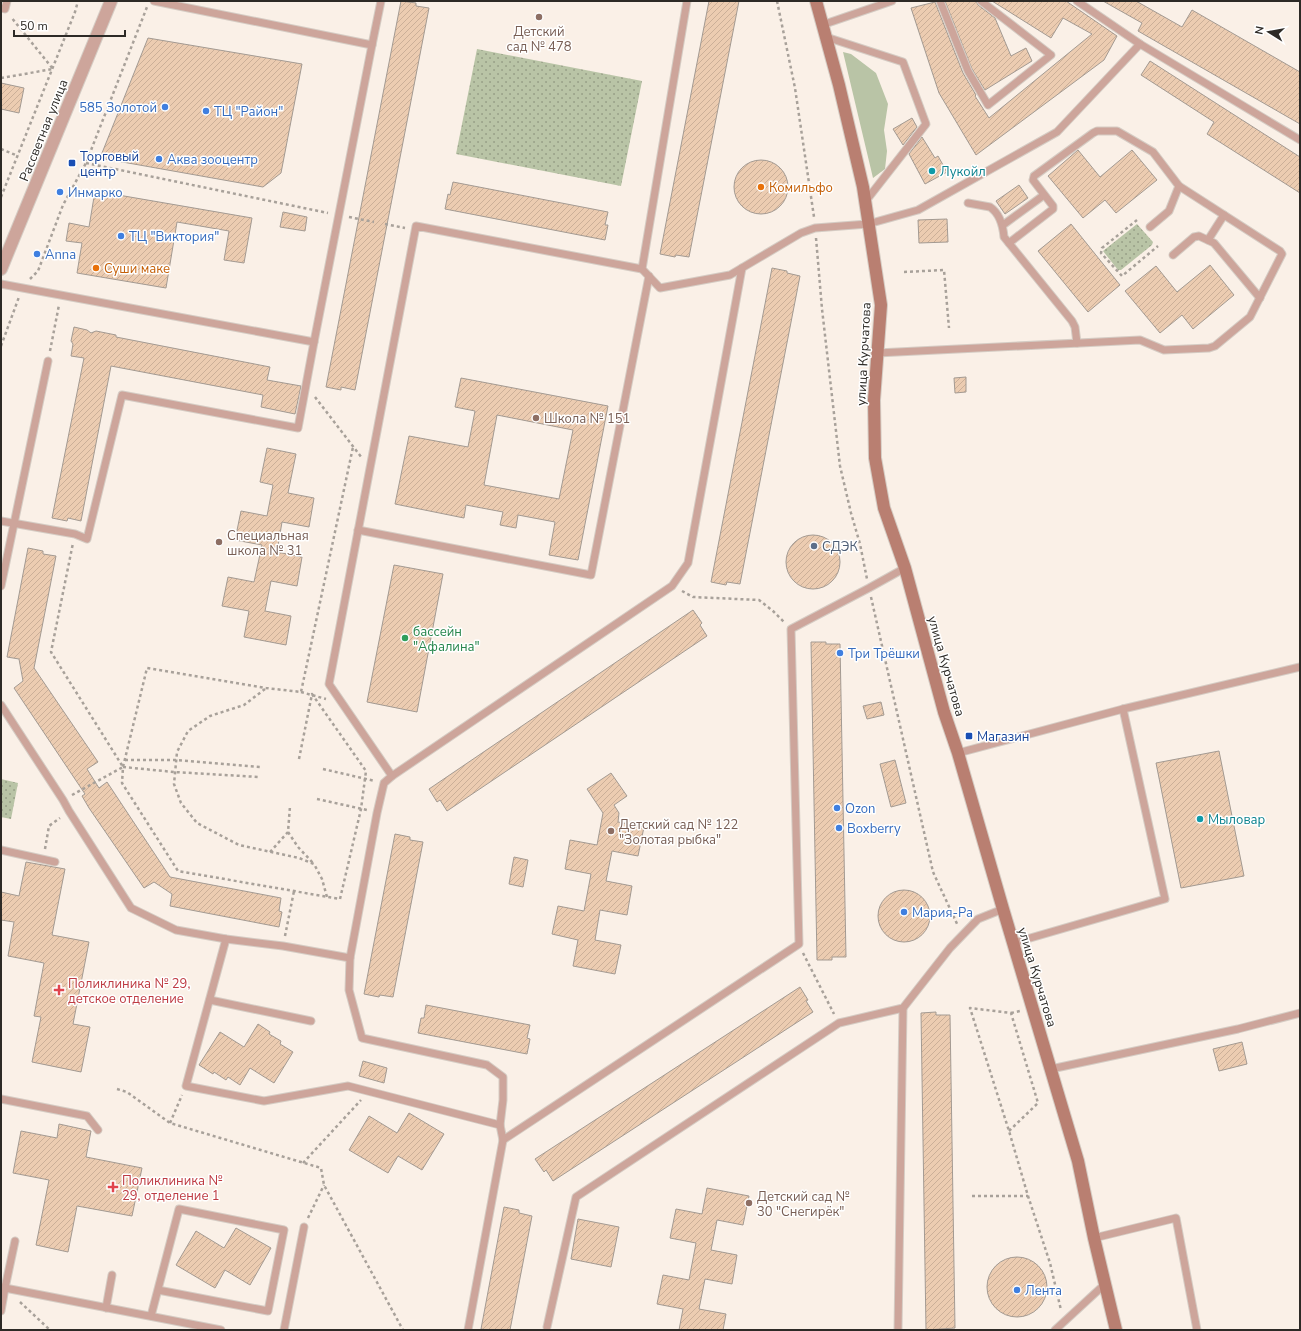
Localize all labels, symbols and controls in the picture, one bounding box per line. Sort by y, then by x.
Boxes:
scale bar [14,12,125,38]
marker: Детский сад № 478 [534,12,544,22]
north arrow [1249,12,1289,52]
text: 50 m [20,18,48,34]
place label: Детский сад № 478 [507,23,572,56]
text: N [1252,25,1268,36]
street label: Рассветная улица [15,77,73,184]
place label: 585 Золотой [79,99,157,117]
marker: 585 Золотой [160,102,170,112]
place label: ТЦ "Район" [214,103,283,121]
marker: ТЦ "Район" [201,106,211,116]
place label: Торговый центр [80,148,139,181]
place label: Аква зооцентр [167,151,258,169]
marker: Аква зооцентр [154,154,164,164]
marker: Торговый центр [67,158,77,168]
place label: Лукойл [940,163,986,181]
marker: Лукойл [927,166,937,176]
place label: Комильфо [769,179,833,197]
marker: Комильфо [756,182,766,192]
place label: Инмарко [68,184,123,202]
marker: Инмарко [55,187,65,197]
place label: ТЦ "Виктория" [129,228,219,246]
marker: ТЦ "Виктория" [116,231,126,241]
place label: Anna [45,246,76,264]
marker: Anna [32,249,42,259]
place label: Суши маке [104,260,170,278]
marker: Суши маке [91,263,101,273]
street label: улица Курчатова [852,302,876,406]
place label: Школа № 151 [544,410,630,428]
marker: Школа № 151 [531,413,541,423]
place label: Специальная школа № 31 [227,527,309,560]
marker: Специальная школа № 31 [214,537,224,547]
place label: СДЭК [822,538,859,556]
marker: СДЭК [809,541,819,551]
street label: улица Курчатова [923,614,969,719]
place label: бассейн "Афалина" [413,623,480,656]
marker: бассейн "Афалина" [400,633,410,643]
place label: Три Трёшки [848,645,920,663]
marker: Три Трёшки [835,648,845,658]
place label: Магазин [977,728,1029,746]
marker: Магазин [964,731,974,741]
place label: Ozon [845,800,875,818]
marker: Ozon [832,803,842,813]
place label: Мыловар [1208,811,1266,829]
marker: Мыловар [1195,814,1205,824]
place label: Детский сад № 122 "Золотая рыбка" [619,816,738,849]
place label: Boxberry [847,820,901,838]
marker: Boxberry [834,823,844,833]
marker: Детский сад № 122 "Золотая рыбка" [606,826,616,836]
place label: Мария-Ра [912,904,973,922]
marker: Мария-Ра [899,907,909,917]
street label: улица Курчатова [1013,925,1061,1029]
place label: Поликлиника № 29, детское отделение [68,975,190,1008]
marker: Поликлиника № 29, детское отделение [53,984,65,996]
place label: Поликлиника № 29, отделение 1 [122,1172,222,1205]
marker: Поликлиника № 29, отделение 1 [107,1181,119,1193]
place label: Детский сад № 30 "Снегирёк" [757,1188,850,1221]
marker: Детский сад № 30 "Снегирёк" [744,1198,754,1208]
place label: Лента [1025,1282,1062,1300]
marker: Лента [1012,1285,1022,1295]

